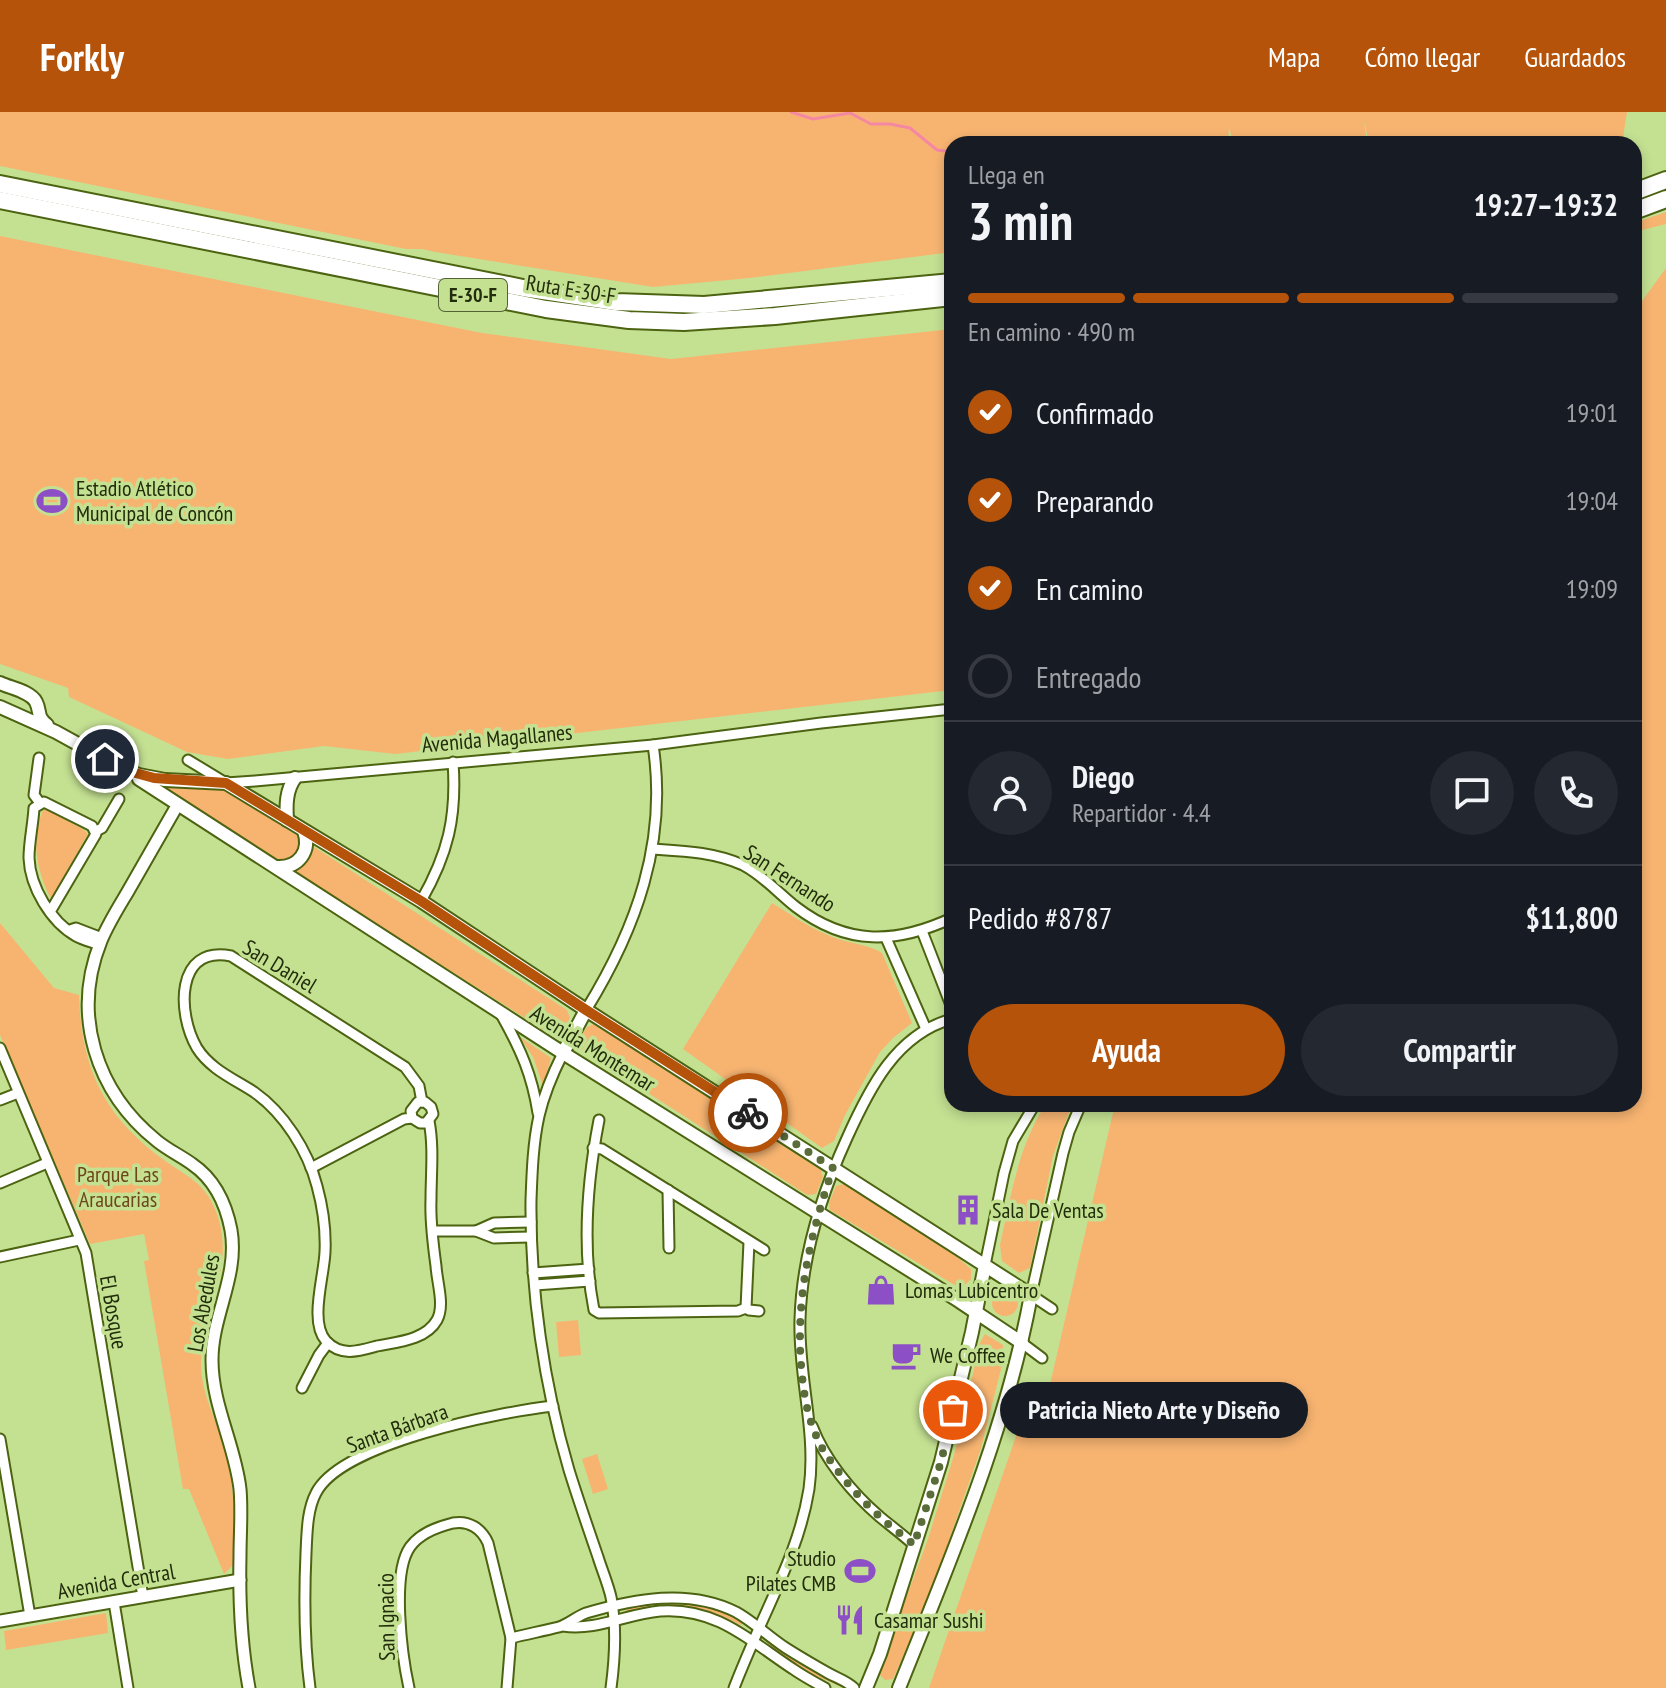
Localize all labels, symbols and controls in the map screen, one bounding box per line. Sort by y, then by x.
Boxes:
text: Forkly [40,32,124,81]
text: Mapa [1268,38,1320,75]
text: Cómo llegar [1364,38,1480,75]
text: Guardados [1524,38,1626,75]
text: Llega en [968,158,1045,191]
text: 19:27–19:32 [1474,185,1618,224]
text: 3 min [968,187,1073,254]
street label: Ruta E-30-F [524,268,618,310]
road number: E-30-F [439,279,507,311]
text: En camino · 490 m [968,315,1135,348]
icon: check [968,390,1012,434]
text: Confirmado [1036,393,1154,432]
text: 19:01 [1566,396,1618,429]
place label: Estadio Atlético Municipal de Concón [76,474,233,527]
icon: check [968,478,1012,522]
text: Preparando [1036,481,1154,520]
sports icon: Estadio Atlético Municipal de Concón [35,484,69,518]
text: 19:04 [1566,484,1618,517]
icon: check [968,566,1012,610]
text: En camino [1036,569,1143,608]
text: 19:09 [1566,572,1618,605]
text: Entregado [1036,657,1142,696]
street label: Avenida Magallanes [421,717,573,759]
pin [71,725,139,793]
icon: home [83,737,127,781]
button: person [968,751,1052,835]
button: chat [1430,751,1514,835]
button: phone [1534,751,1618,835]
text: Diego [1072,757,1134,796]
text: Repartidor · 4.4 [1072,796,1211,829]
street label: San Fernando [739,838,841,918]
text: Pedido #8787 [968,898,1112,937]
text: $11,800 [1525,898,1618,937]
street label: San Daniel [238,933,323,999]
street label: Avenida Montemar [525,998,661,1098]
button: Ayuda [968,1004,1285,1096]
button: Compartir [1301,1004,1618,1096]
courier [708,1073,788,1153]
icon: bike [726,1091,770,1135]
park label: Parque Las Araucarias [77,1160,159,1213]
building icon: Sala De Ventas [951,1193,985,1227]
place label: Sala De Ventas [992,1196,1104,1224]
street label: Los Abedules [181,1252,225,1354]
street label: El Bosque [94,1273,134,1351]
shop icon: Lomas Lubicentro [864,1273,898,1307]
place label: Lomas Lubicentro [905,1276,1038,1304]
cafe icon: We Coffee [889,1338,923,1372]
place label: We Coffee [930,1341,1006,1369]
pin [919,1376,987,1444]
callout: Patricia Nieto Arte y Diseño [1001,1382,1309,1438]
icon: bag [931,1388,975,1432]
text: Patricia Nieto Arte y Diseño [1028,1393,1280,1426]
street label: Santa Bárbara [343,1397,451,1459]
place label: Studio Pilates CMB [746,1544,836,1597]
sports icon: Studio Pilates CMB [843,1554,877,1588]
street label: Avenida Central [55,1557,178,1605]
street label: San Ignacio [371,1573,401,1661]
restaurant icon: Casamar Sushi [833,1603,867,1637]
place label: Casamar Sushi [874,1606,984,1634]

